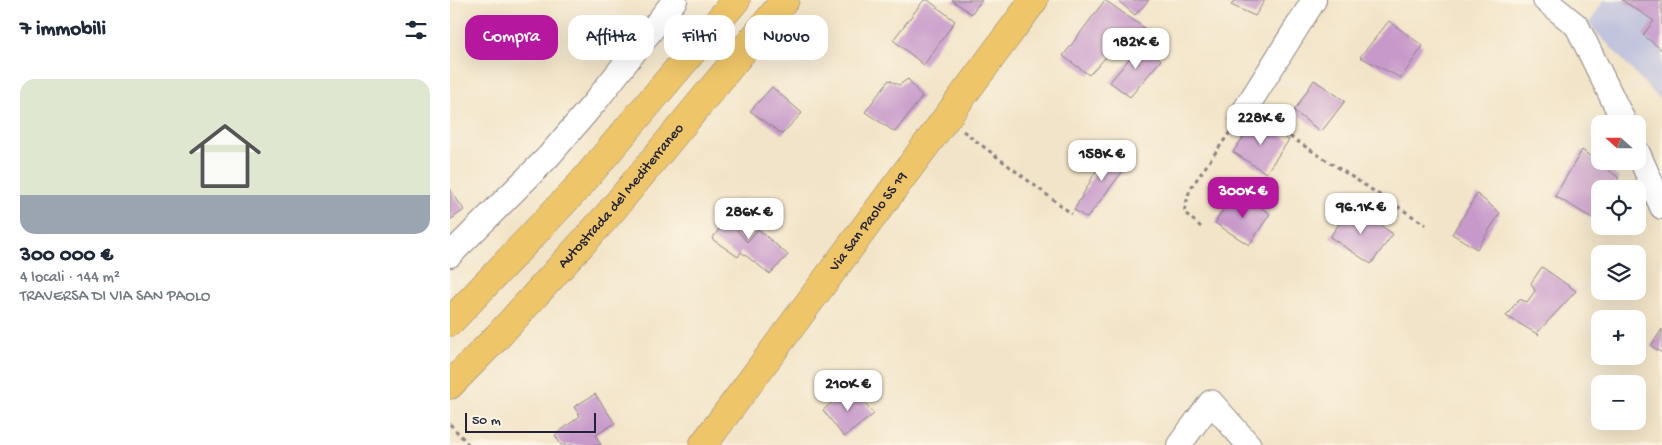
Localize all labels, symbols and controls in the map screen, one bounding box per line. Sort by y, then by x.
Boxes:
chip: Compra [465,15,558,60]
chip: Affitta [568,15,654,60]
chip: Filtri [664,15,735,60]
chip: Nuovo [745,15,828,60]
icon: filters [402,16,430,44]
text: 7 immobili [20,18,106,43]
pin: 182K € [1095,28,1177,70]
text: 182K € [1113,34,1159,53]
pin: 228K € [1220,104,1302,146]
text: 228K € [1238,110,1284,129]
icon: home [180,111,270,201]
north arrow [1591,115,1646,170]
map controls [1591,115,1646,430]
street label: Autostrada del Mediterraneo [555,120,688,273]
pin: 158K € [1061,140,1143,182]
text: 158K € [1079,146,1125,165]
street label: Via San Paolo SS 19 [825,168,912,276]
pin: 300K € [1202,176,1284,219]
button: locate [1591,180,1646,235]
text: 300K € [1219,183,1267,202]
pin: 96.1K € [1315,192,1407,235]
pin: 286K € [708,198,790,240]
text: 96.1K € [1336,199,1386,218]
text: 286K € [726,204,772,223]
text: 300 000 € [20,244,113,269]
button: layers [1591,245,1646,300]
text: 4 locali · 144 m² [20,269,120,288]
text: TRAVERSA DI VIA SAN PAOLO [20,288,210,307]
button: + [1591,310,1646,365]
pin: 210K € [807,370,889,412]
button: − [1591,375,1646,430]
text: 210K € [825,376,871,395]
scale bar [465,410,596,433]
text: 50 m [472,413,501,430]

